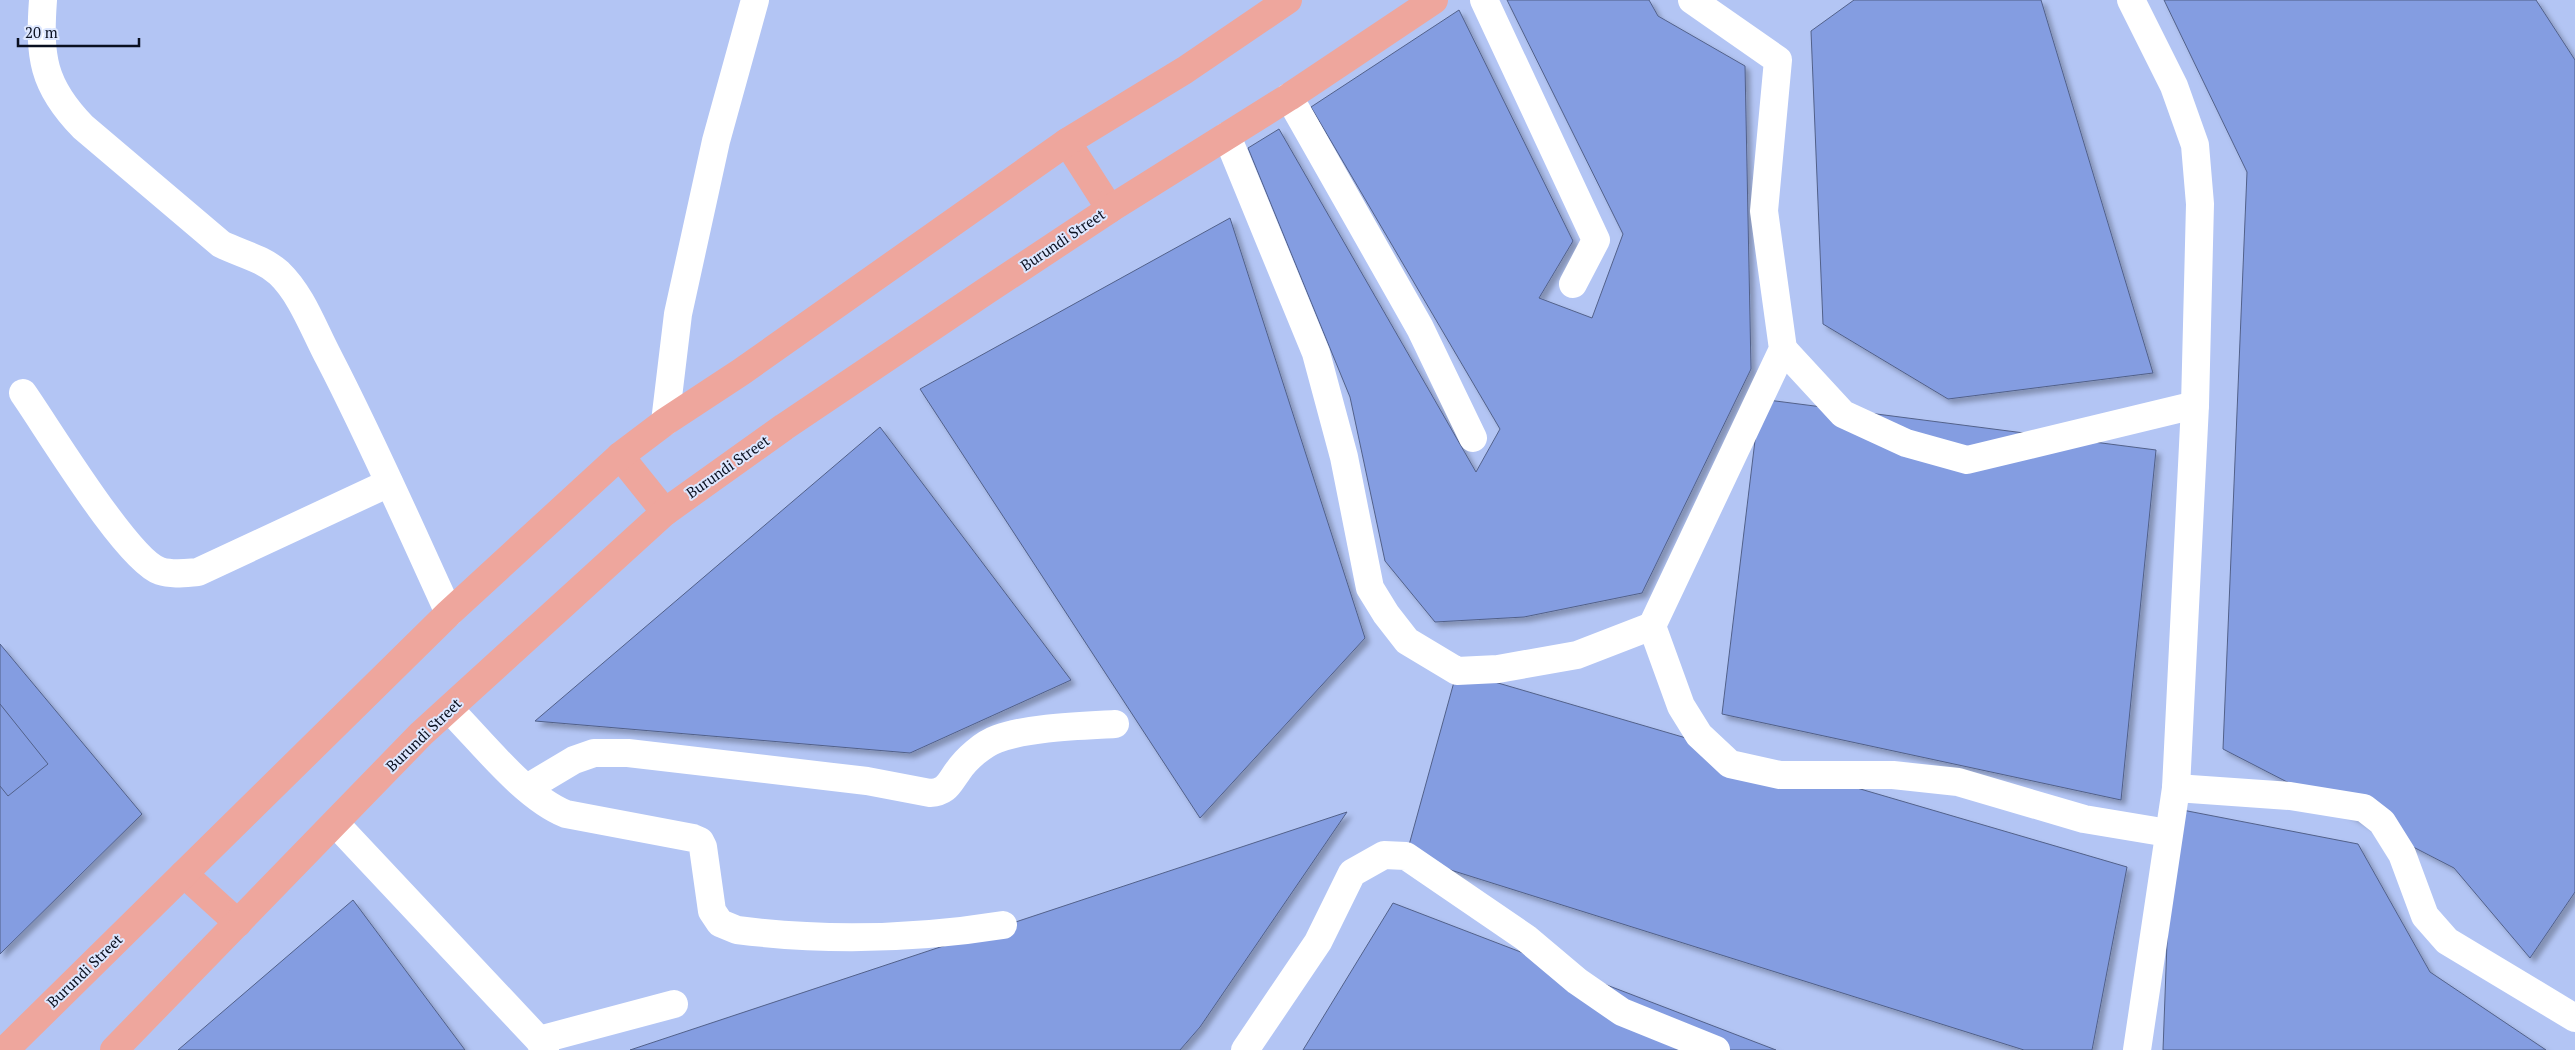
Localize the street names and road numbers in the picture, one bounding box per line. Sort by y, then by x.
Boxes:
street label: Burundi Street [1016,203,1109,275]
street label: Burundi Street [682,430,773,502]
street label: Burundi Street [381,693,466,775]
street label: Burundi Street [42,929,127,1011]

